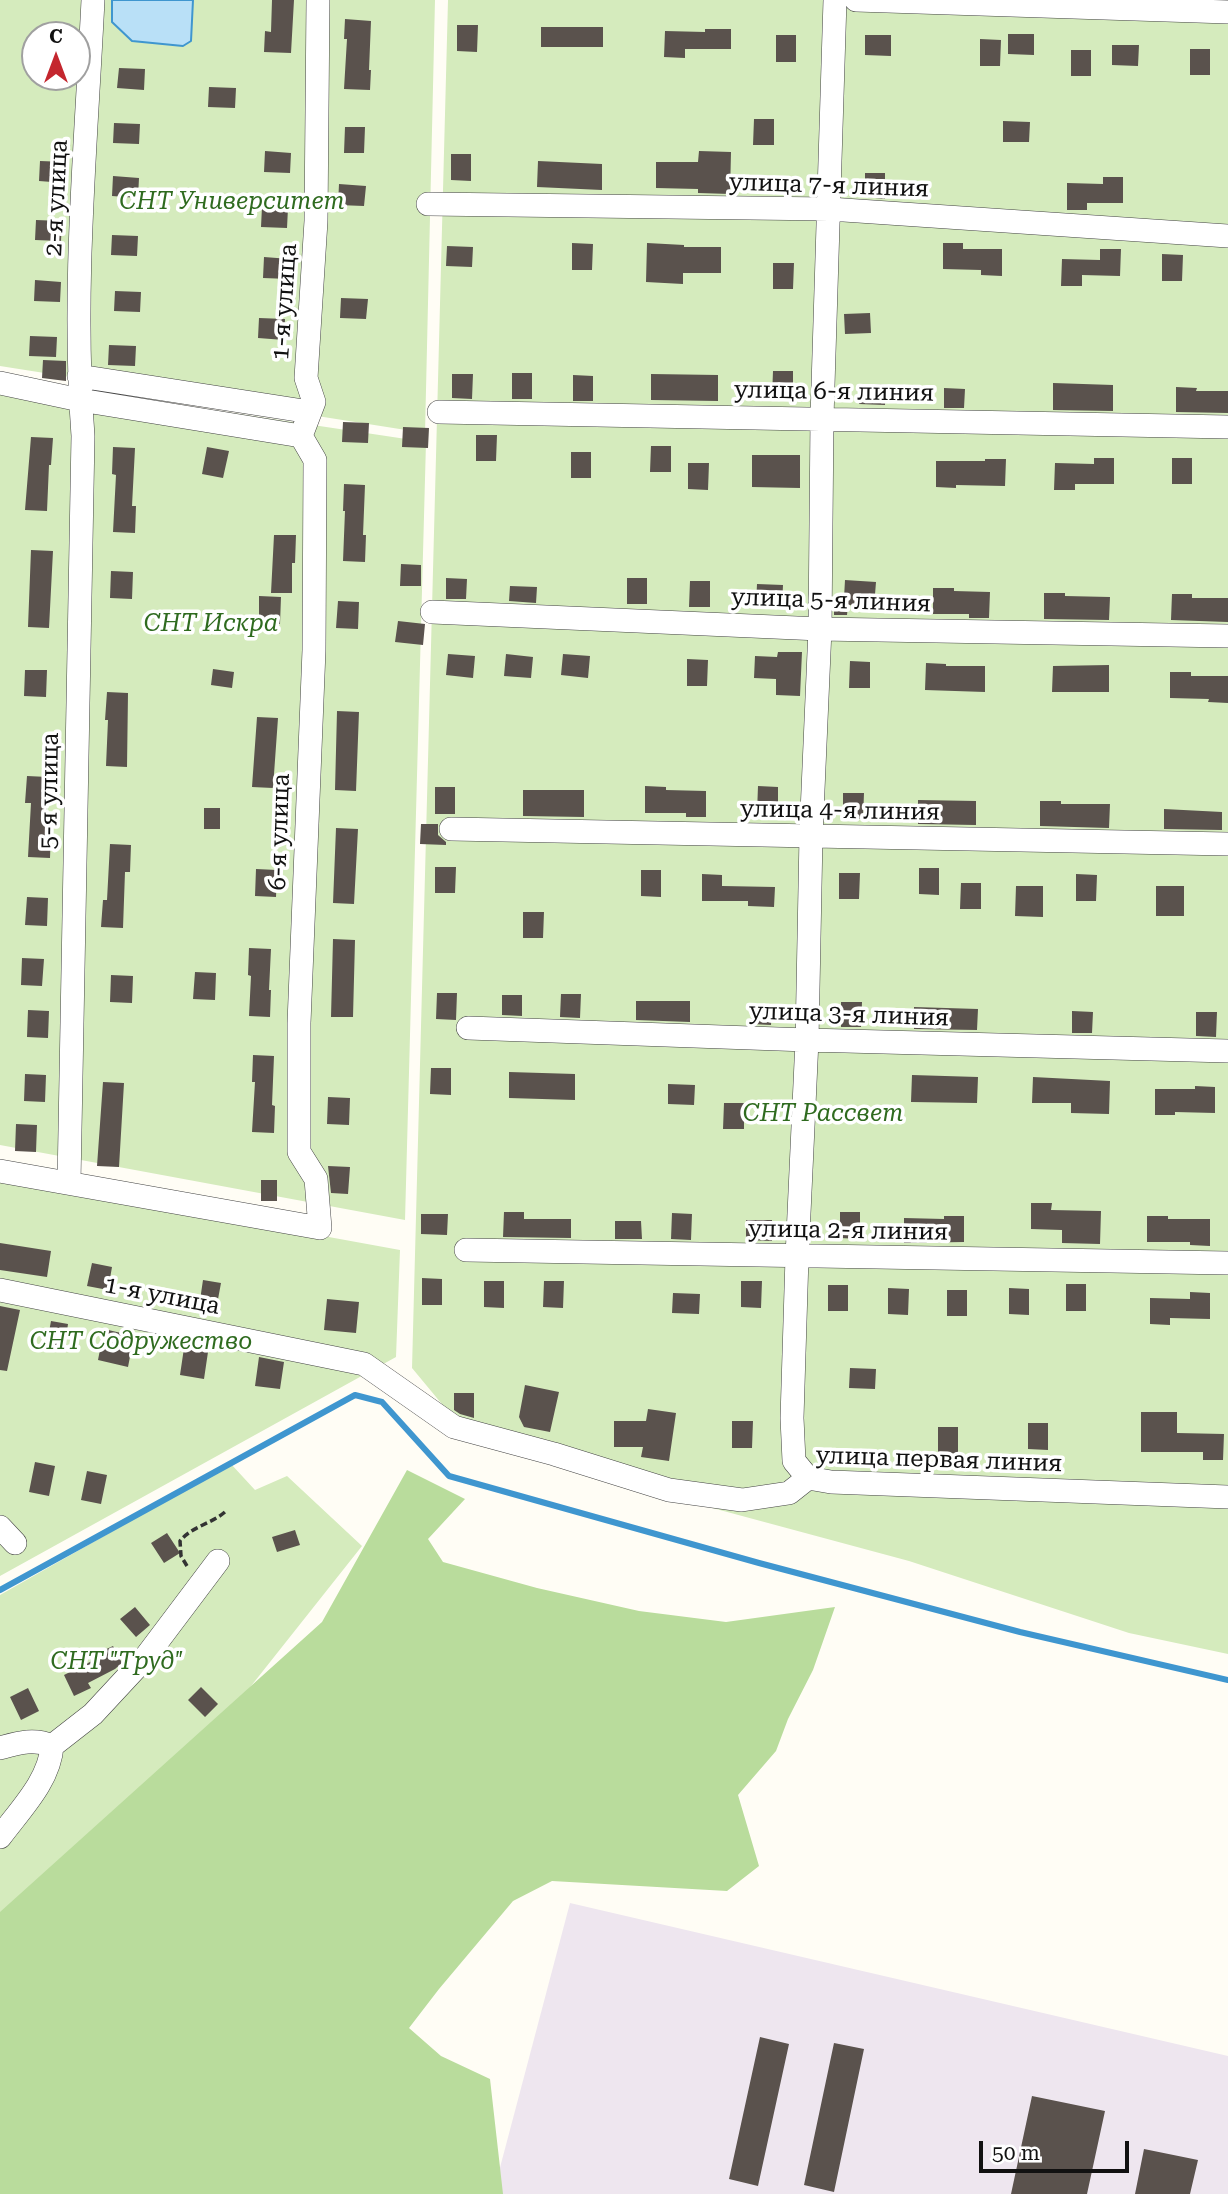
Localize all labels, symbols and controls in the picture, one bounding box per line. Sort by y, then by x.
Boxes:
north arrow [21,21,91,91]
text: С [49,25,63,48]
street label: 2-я улица [40,139,74,257]
street label: улица 7-я линия [729,168,929,204]
park label: СНТ Университет [119,188,345,216]
street label: 1-я улица [267,243,303,361]
street label: улица 6-я линия [734,376,934,408]
street label: улица 5-я линия [731,583,931,619]
park label: СНТ Искра [144,610,278,638]
street label: 5-я улица [35,732,65,850]
street label: 6-я улица [264,773,296,891]
street label: улица 4-я линия [740,795,940,827]
street label: улица 3-я линия [749,997,949,1033]
park label: СНТ Рассвет [743,1100,903,1128]
street label: улица 2-я линия [748,1215,948,1247]
street label: 1-я улица [102,1271,222,1321]
park label: СНТ Содружество [30,1328,252,1356]
street label: улица первая линия [815,1441,1063,1479]
park label: СНТ "Труд" [51,1648,183,1676]
scale bar [983,2128,1134,2172]
text: 50 m [992,2141,1040,2165]

